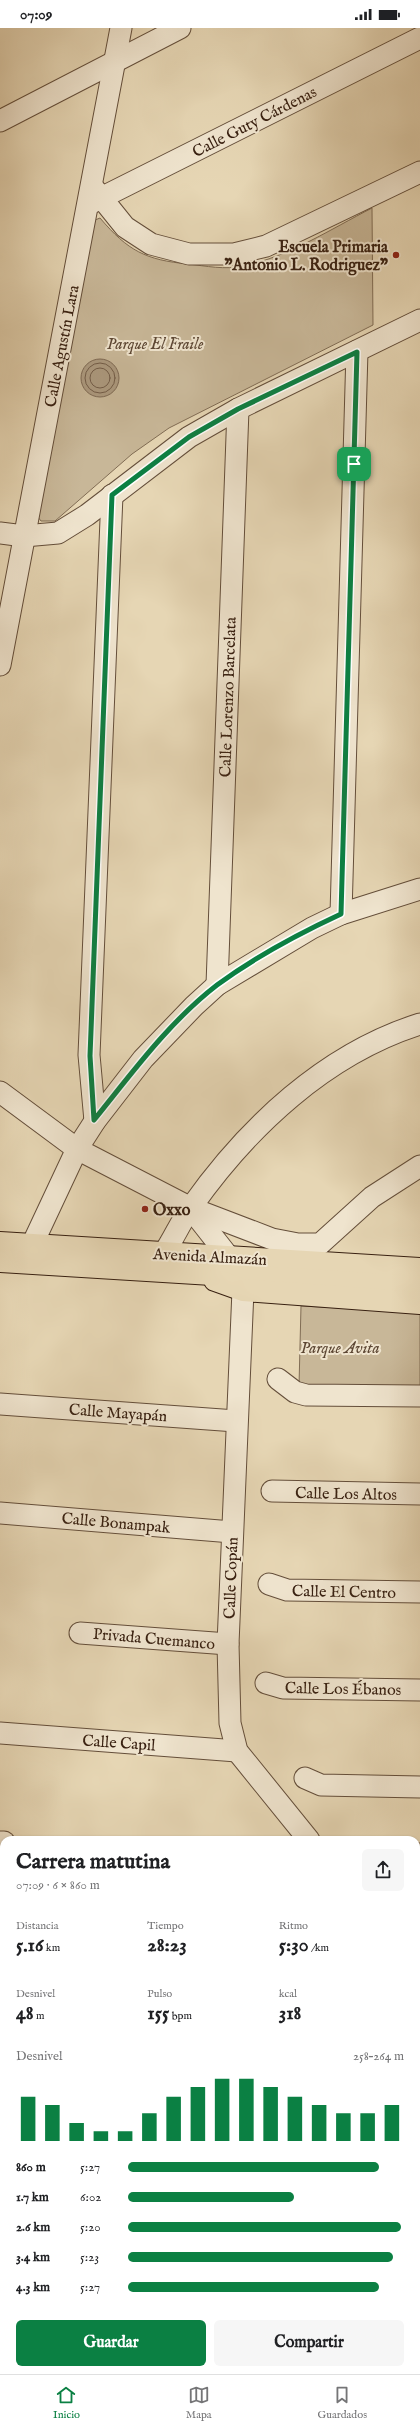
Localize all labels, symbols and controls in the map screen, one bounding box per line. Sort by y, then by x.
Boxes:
text: 07:09 [20,5,52,24]
street label: Calle Guty Cárdenas [189,83,321,163]
place label: Escuela Primaria "Antonio L. Rodriguez" [224,238,389,276]
marker: Escuela Primaria "Antonio L. Rodriguez" [391,250,401,260]
street label: Calle Agustín Lara [41,283,85,409]
park label: Parque El Fraile [107,335,204,355]
pin [337,447,371,481]
icon: arrive [343,453,365,475]
street label: Calle Lorenzo Barcelata [216,616,242,778]
place label: Oxxo [153,1201,191,1221]
marker: Oxxo [140,1204,150,1214]
street label: Avenida Almazán [152,1245,268,1271]
park label: Parque Avita [300,1339,380,1359]
street label: Calle Mayapán [68,1401,168,1427]
street label: Calle Los Altos [295,1484,398,1506]
street label: Calle Bonampak [61,1509,171,1539]
street label: Calle Copán [221,1536,243,1619]
street label: Calle El Centro [292,1582,397,1604]
street label: Privada Cuemanco [92,1625,216,1655]
street label: Calle Los Ébanos [285,1677,402,1701]
street label: Calle Capil [82,1731,157,1757]
text: Carrera matutina [16,1848,170,1876]
button: share [362,1849,404,1891]
text: 07:09 · 6 × 860 m [16,1877,100,1894]
text: Distancia [16,1919,58,1933]
text: Tiempo [147,1919,184,1933]
text: Ritmo [279,1919,308,1933]
text: 5.16 [16,1933,43,1958]
text: 28:23 [147,1933,187,1958]
text: 5:30 [279,1933,308,1958]
text: km [43,1941,60,1955]
text: /km [308,1941,329,1955]
text: Desnivel [16,1987,55,2001]
text: Pulso [147,1987,172,2001]
text: kcal [279,1987,297,2001]
text: 48 [16,2001,34,2026]
text: 155 [147,2001,169,2026]
text: 318 [279,2001,301,2026]
text: m [34,2009,45,2023]
text: bpm [169,2009,192,2023]
text: Desnivel [16,2048,63,2065]
text: 258–264 m [353,2048,404,2065]
text: 860 m [16,2159,46,2176]
text: 5:27 [80,2159,100,2176]
text: 1.7 km [16,2189,49,2206]
text: 6:02 [80,2189,101,2206]
text: 2.6 km [16,2219,50,2236]
text: 5:20 [80,2219,101,2236]
text: 3.4 km [16,2249,50,2266]
text: 5:23 [80,2249,99,2266]
text: 4.3 km [16,2279,50,2296]
text: 5:27 [80,2279,100,2296]
button: Guardar [16,2320,206,2366]
button: Compartir [214,2320,404,2366]
tab: Inicio [53,2384,80,2422]
tab: Mapa [186,2384,212,2422]
tab: Guardados [318,2384,367,2422]

